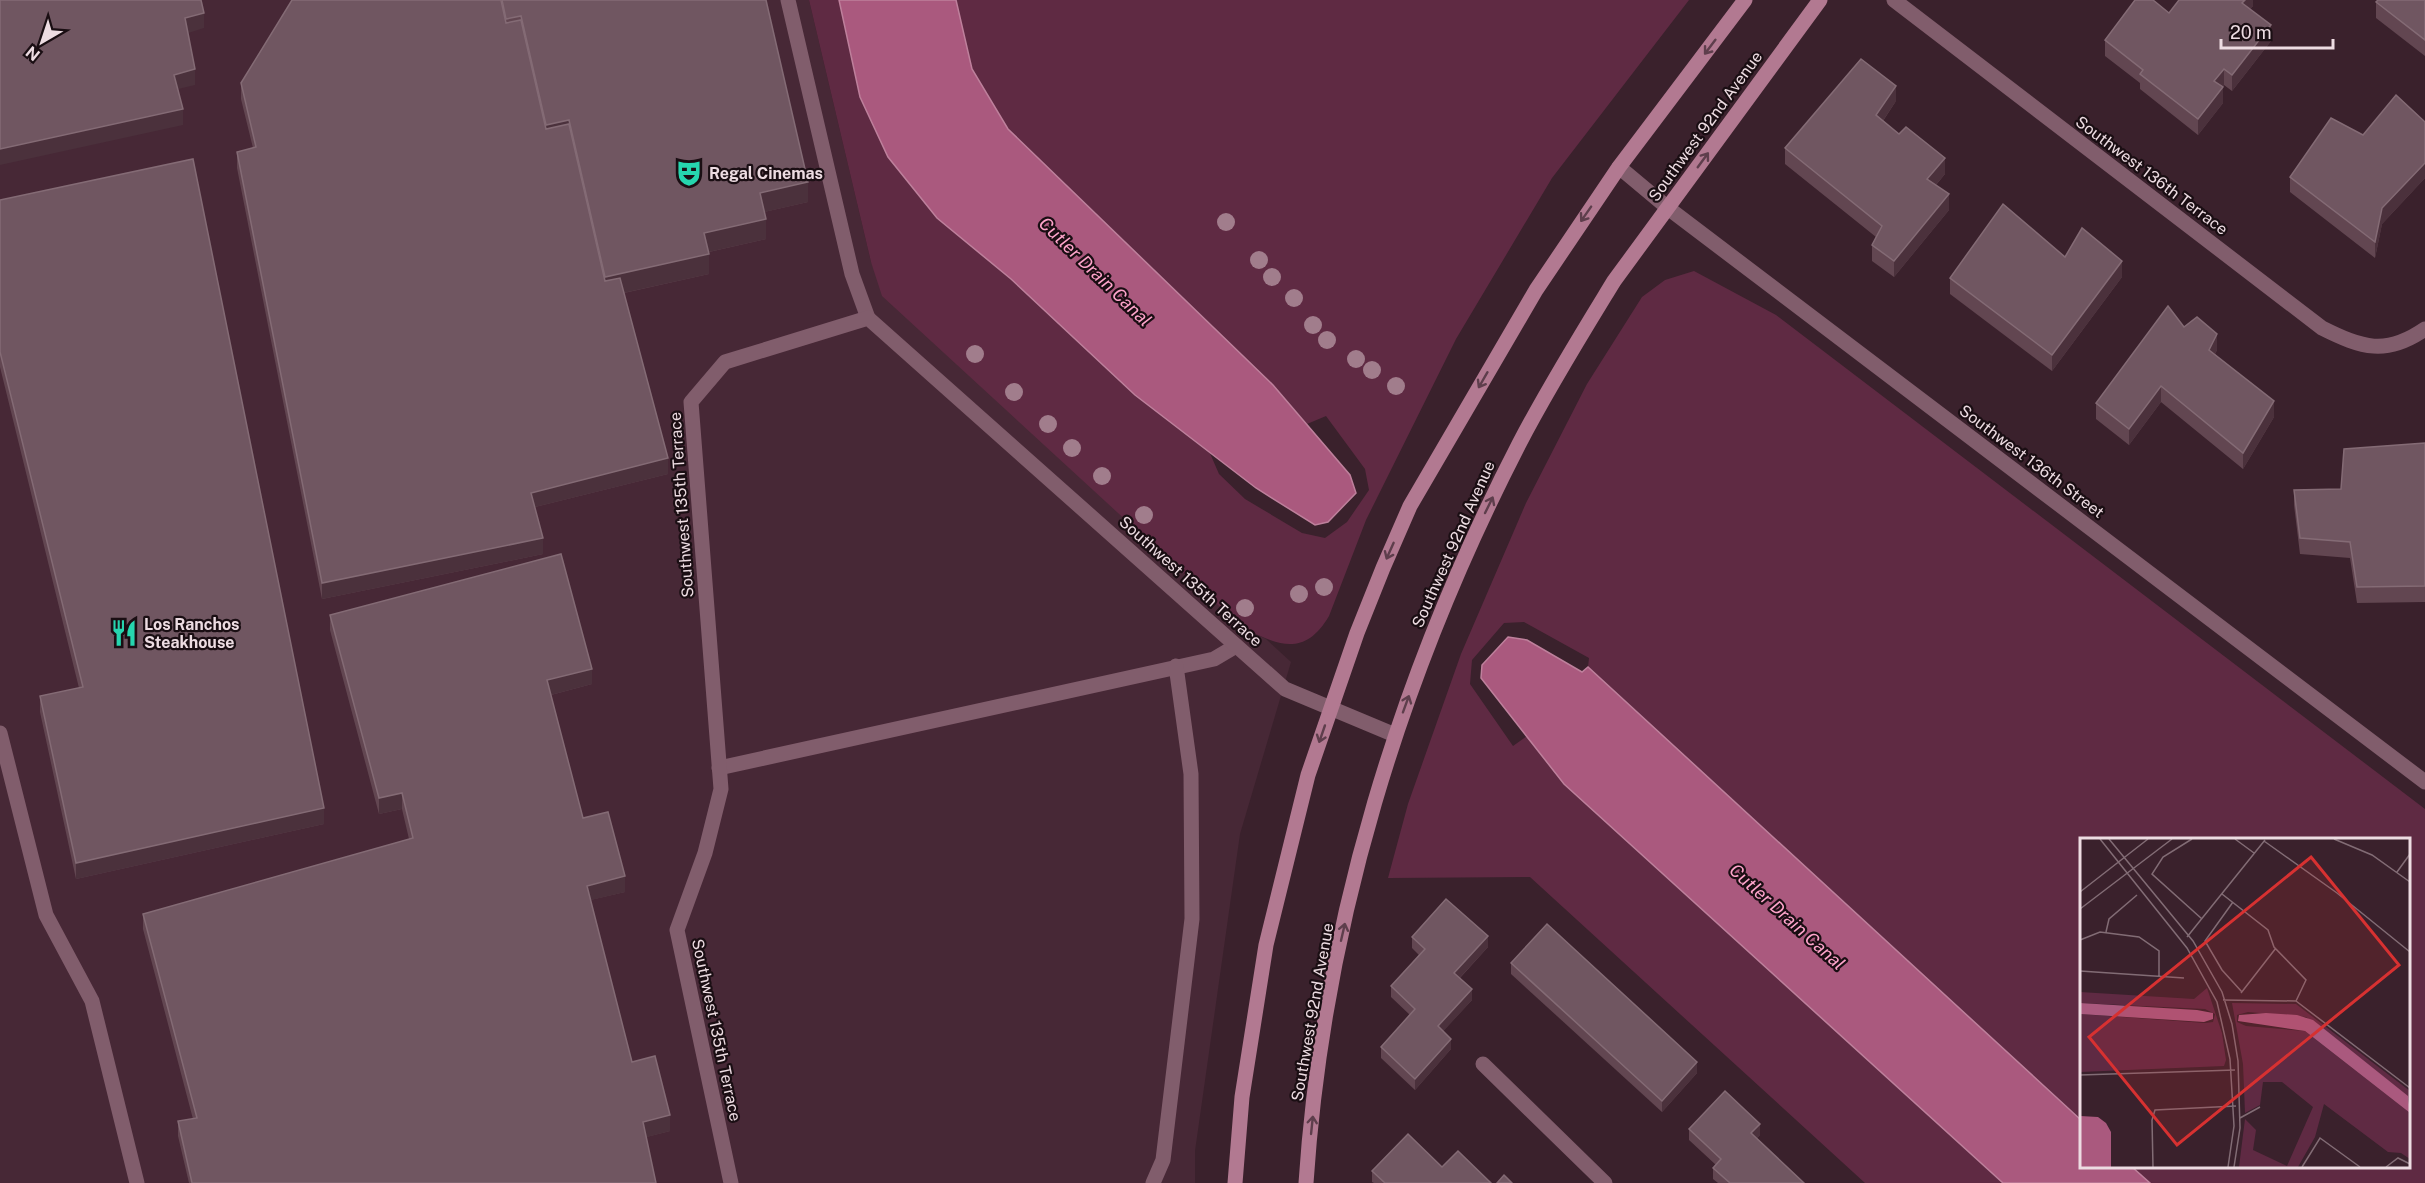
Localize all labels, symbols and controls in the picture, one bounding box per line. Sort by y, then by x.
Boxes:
north arrow [12,12,72,72]
scale bar [2221,12,2334,50]
text: 20 m [2230,22,2272,43]
one-way arrow [1704,38,1716,54]
text: N [22,42,44,65]
street label: Southwest 92nd Avenue [1645,48,1766,205]
street label: Southwest 136th Terrace [2072,112,2232,239]
one-way arrow [1696,153,1709,169]
theatre icon: Regal Cinemas [674,158,704,188]
place label: Regal Cinemas [709,164,823,183]
one-way arrow [1579,206,1592,222]
water label: Cutler Drain Canal [1035,213,1156,331]
one-way arrow [1476,371,1488,388]
street label: Southwest 136th Street [1956,401,2108,522]
street label: Southwest 135th Terrace [666,412,697,598]
street label: Southwest 92nd Avenue [1408,458,1499,631]
one-way arrow [1483,496,1495,514]
street label: Southwest 135th Terrace [1115,512,1266,651]
one-way arrow [1384,542,1395,560]
place label: Los Ranchos Steakhouse [144,615,240,652]
restaurant icon: Los Ranchos Steakhouse [109,618,139,648]
one-way arrow [1401,695,1412,714]
one-way arrow [1315,724,1326,743]
inset map [2080,838,2410,1168]
water label: Cutler Drain Canal [1725,859,1849,974]
street label: Southwest 92nd Avenue [1287,921,1338,1103]
one-way arrow [1337,923,1349,942]
street label: Southwest 135th Terrace [688,937,745,1123]
one-way arrow [1307,1115,1318,1135]

